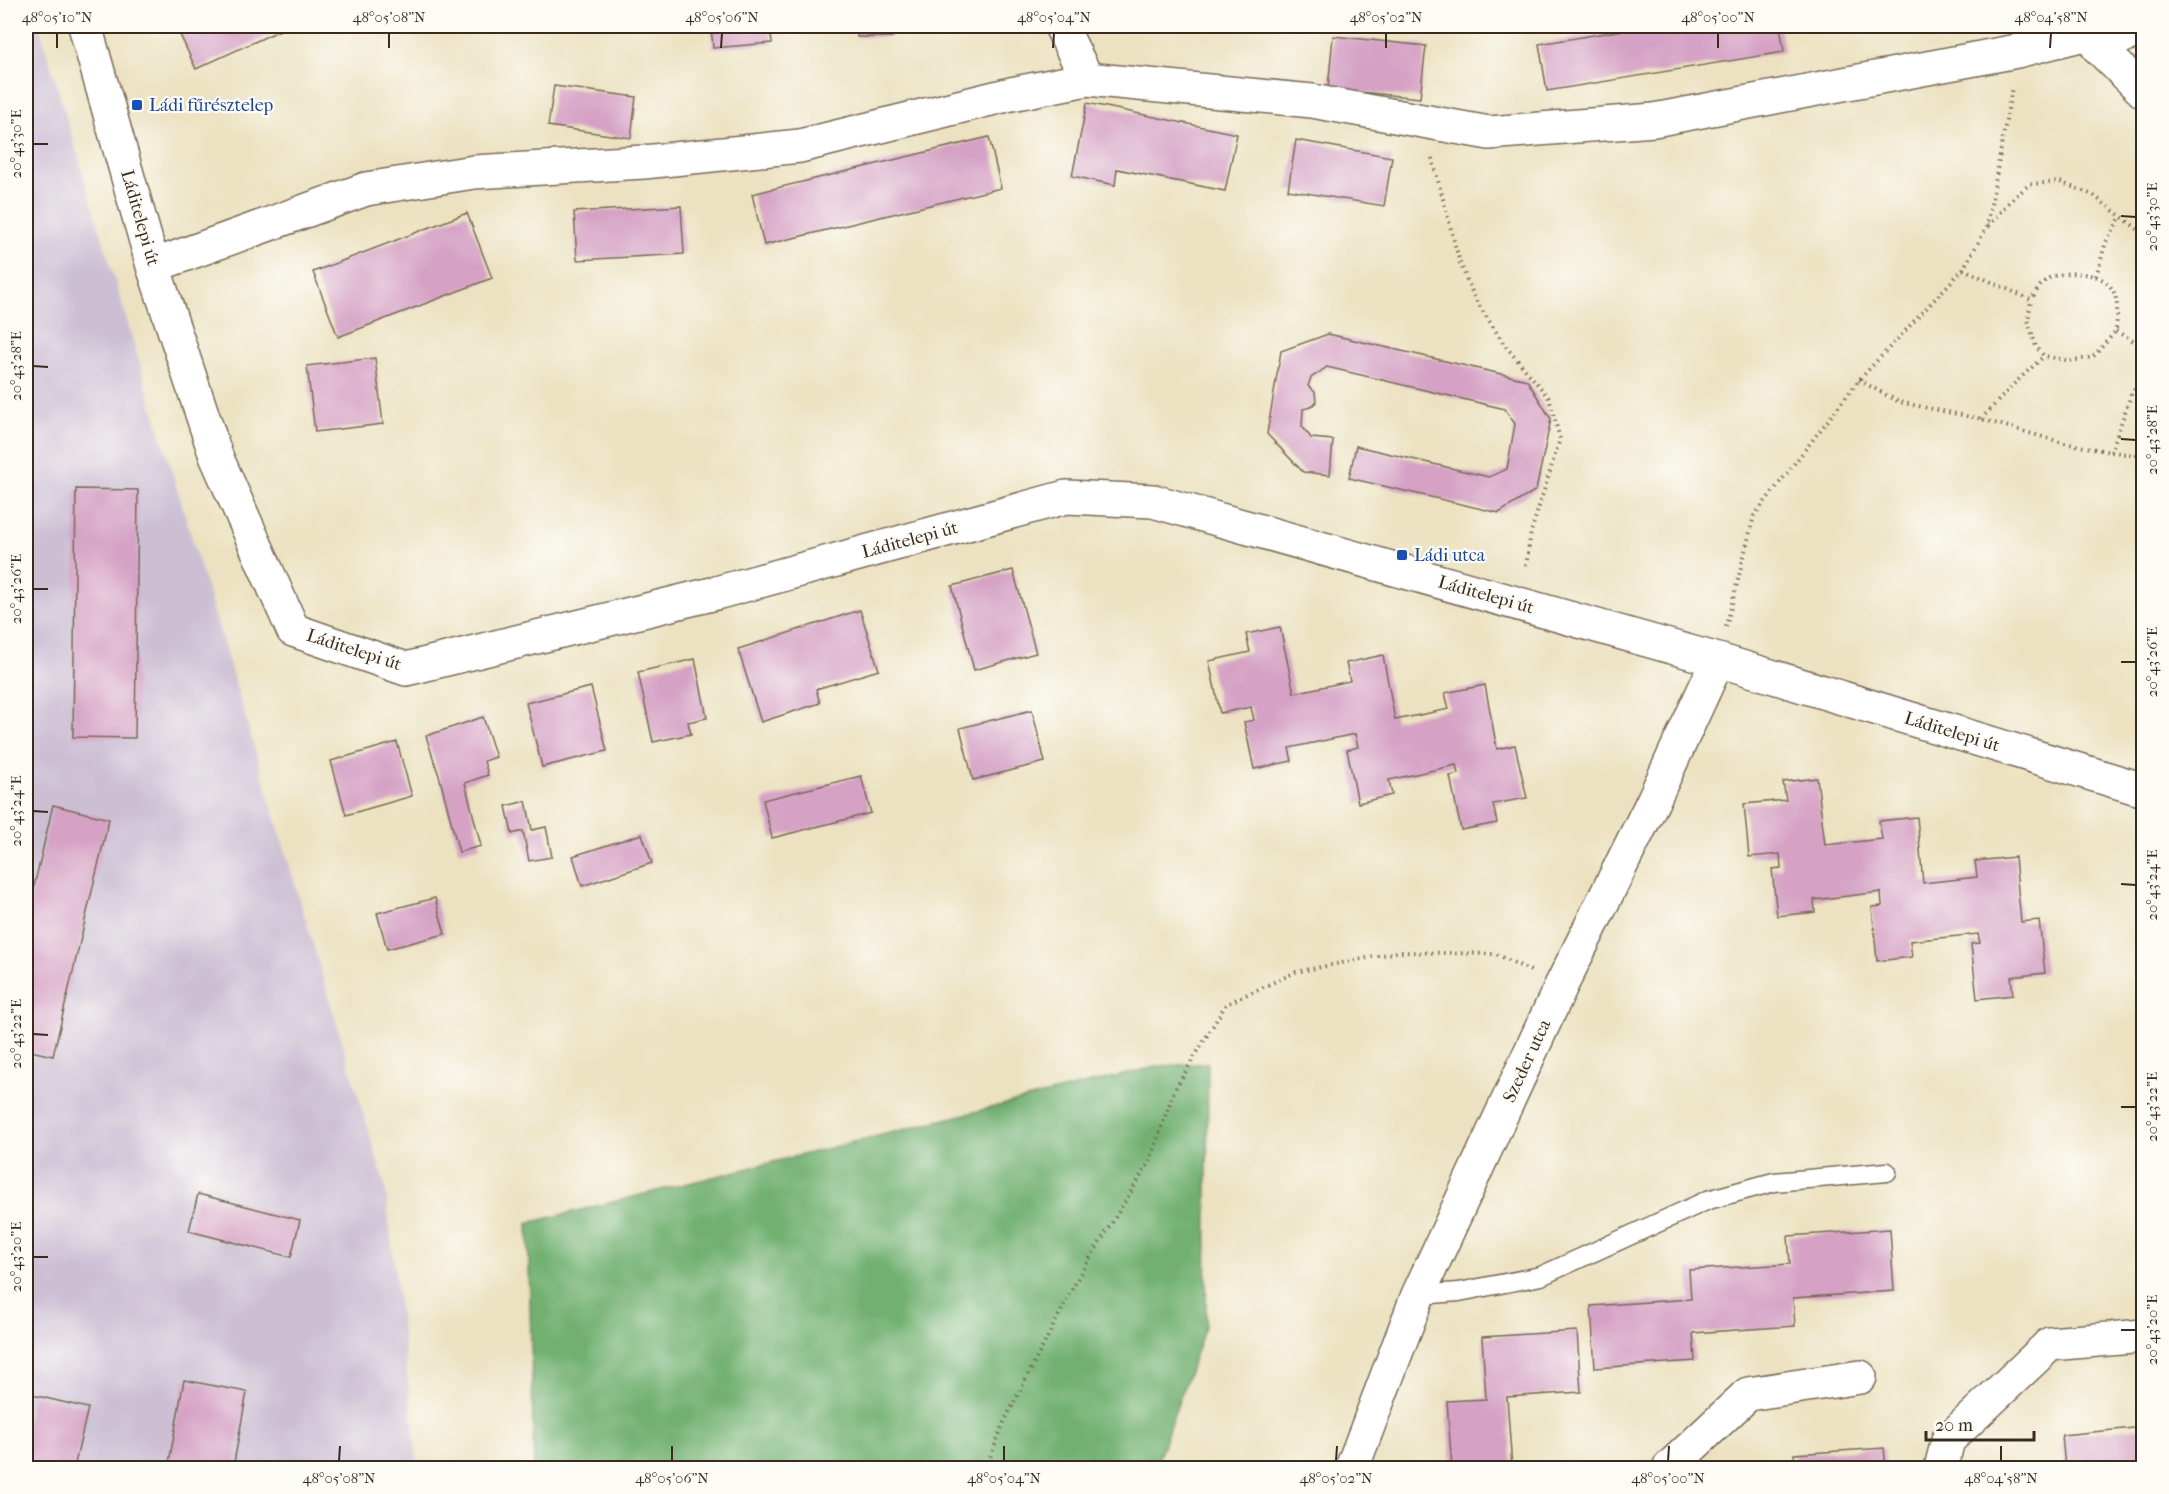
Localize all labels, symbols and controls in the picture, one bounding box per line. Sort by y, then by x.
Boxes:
text: 48°05'10"N [22,8,93,26]
text: 48°05'08"N [353,8,426,26]
text: 48°05'06"N [685,8,759,26]
text: 48°05'04"N [1017,8,1092,26]
text: 48°05'02"N [1349,8,1423,26]
text: 48°05'00"N [1681,8,1755,26]
text: 48°04'58"N [2014,8,2088,26]
place label: Ládi fűrésztelep [149,95,274,116]
marker: Ládi fűrésztelep [130,98,144,112]
text: 20°43'30"E [7,109,25,179]
street label: Láditelepi út [116,168,164,269]
text: 20°43'30"E [2143,182,2161,252]
text: 20°43'28"E [7,331,25,401]
text: 20°43'28"E [2143,405,2161,475]
street label: Láditelepi út [860,517,961,563]
place label: Ládi utca [1414,545,1486,566]
marker: Ládi utca [1395,548,1409,562]
text: 20°43'26"E [7,554,25,624]
street label: Láditelepi út [1436,571,1537,619]
street label: Láditelepi út [304,625,405,675]
text: 20°43'26"E [2143,627,2161,697]
street label: Láditelepi út [1902,708,2003,757]
text: 20°43'24"E [7,775,25,847]
text: 20°43'24"E [2143,849,2161,921]
text: 20°43'22"E [7,999,25,1069]
street label: Szeder utca [1499,1016,1556,1106]
text: 20°43'22"E [2143,1072,2161,1142]
text: 20°43'20"E [7,1222,25,1292]
text: 20°43'20"E [2143,1295,2161,1365]
scale bar [1926,1404,2034,1442]
text: 20 m [1935,1415,1973,1436]
text: 48°05'08"N [303,1469,376,1487]
text: 48°05'06"N [635,1469,709,1487]
text: 48°05'04"N [967,1469,1042,1487]
text: 48°05'02"N [1299,1469,1373,1487]
text: 48°05'00"N [1631,1469,1705,1487]
text: 48°04'58"N [1964,1469,2038,1487]

